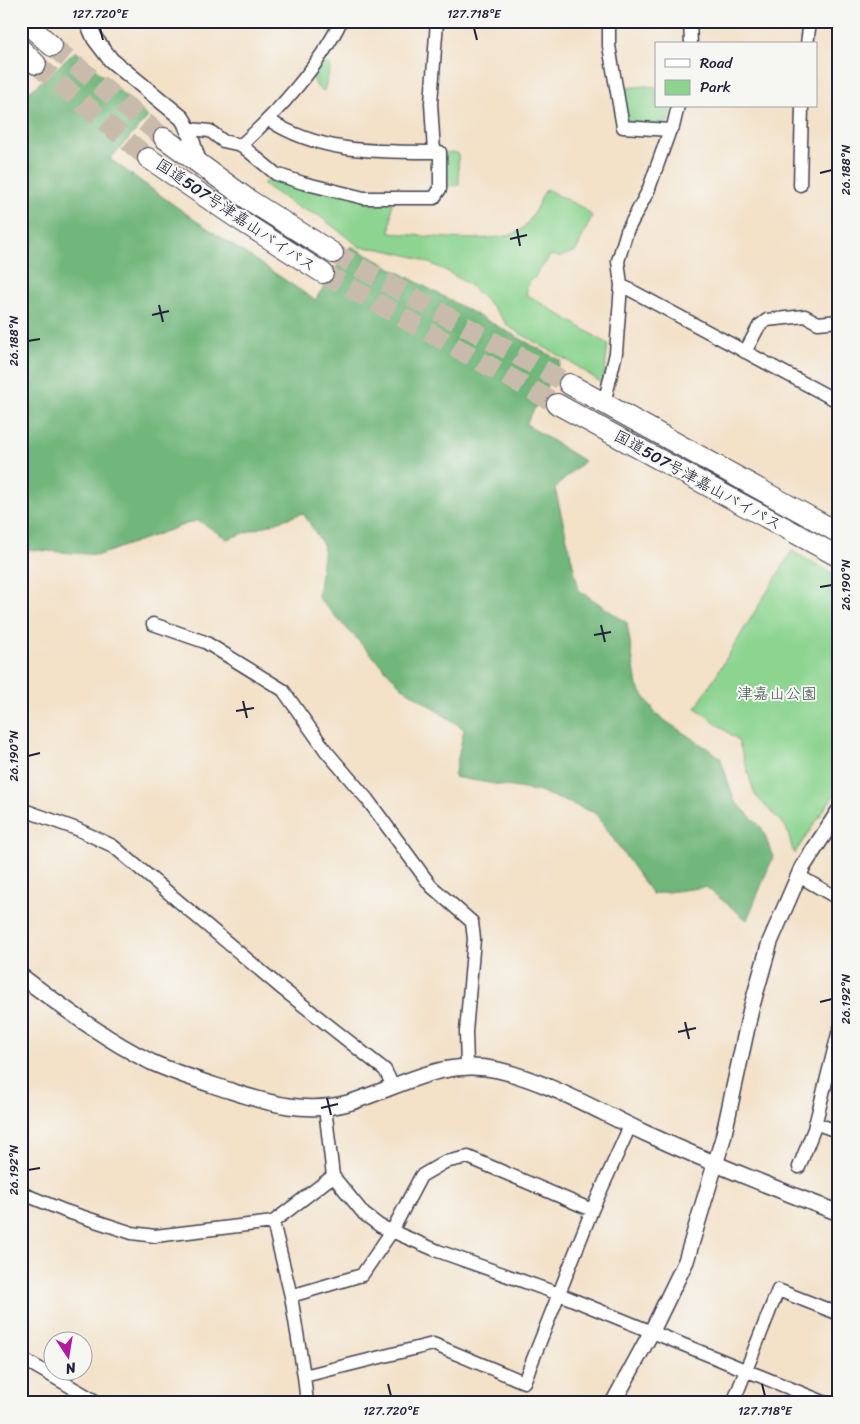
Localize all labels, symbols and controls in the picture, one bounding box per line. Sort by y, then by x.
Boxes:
text: 127.720°E [72,3,129,25]
text: 127.718°E [447,3,502,25]
legend [655,42,818,108]
text: Road [700,50,733,76]
text: Park [700,74,731,100]
text: 26.188°N [835,144,857,195]
street label: 国道507号津嘉山バイパス [150,150,322,280]
text: 26.188°N [3,315,25,366]
street label: 国道507号津嘉山バイパス [608,422,788,538]
text: 26.190°N [835,559,857,610]
park label: 津嘉山公園 [737,679,817,708]
text: 26.190°N [3,730,25,781]
text: 26.192°N [835,973,857,1024]
text: 26.192°N [3,1144,25,1195]
north arrow [42,1332,92,1382]
text: N [63,1355,79,1382]
text: 127.720°E [363,1400,420,1422]
text: 127.718°E [738,1400,793,1422]

